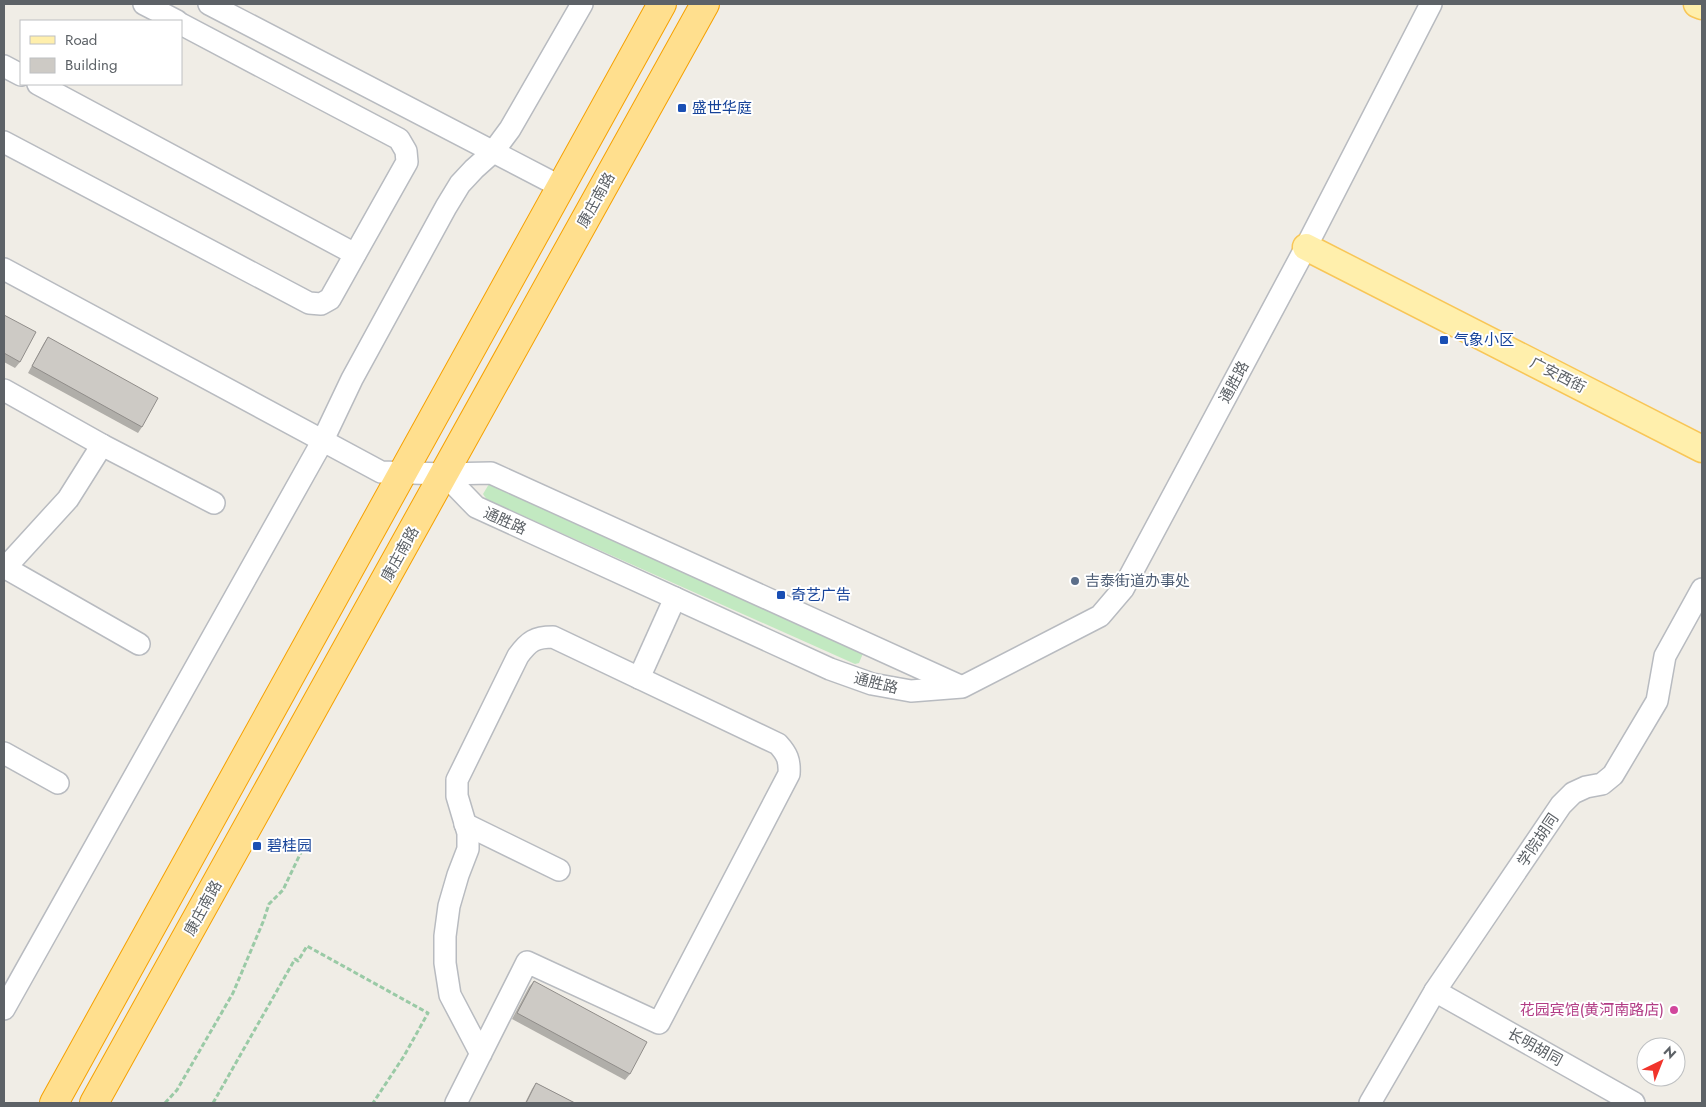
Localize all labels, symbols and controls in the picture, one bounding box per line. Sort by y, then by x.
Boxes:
legend [20,20,182,85]
text: Road [65,29,97,51]
text: Building [65,54,117,76]
place label: 盛世华庭 [692,97,752,119]
marker: 盛世华庭 [676,102,688,114]
street label: 康庄南路 [572,168,620,232]
place label: 气象小区 [1454,329,1514,351]
marker: 气象小区 [1438,334,1450,346]
street label: 广安西街 [1526,352,1590,398]
street label: 通胜路 [1214,357,1254,407]
street label: 通胜路 [480,502,530,540]
street label: 康庄南路 [376,522,424,586]
place label: 吉泰街道办事处 [1085,570,1190,592]
marker: 吉泰街道办事处 [1069,575,1081,587]
place label: 奇艺广告 [791,584,851,606]
marker: 奇艺广告 [775,589,787,601]
street label: 通胜路 [851,667,901,699]
street label: 学院胡同 [1512,809,1564,871]
place label: 碧桂园 [267,835,312,857]
marker: 碧桂园 [251,840,263,852]
street label: 康庄南路 [179,876,227,940]
place label: 花园宾馆(黄河南路店) [1520,999,1664,1021]
marker: 花园宾馆(黄河南路店) [1668,1004,1680,1016]
street label: 长明胡同 [1503,1023,1567,1071]
north arrow [1636,1037,1686,1087]
text: N [1659,1041,1681,1064]

